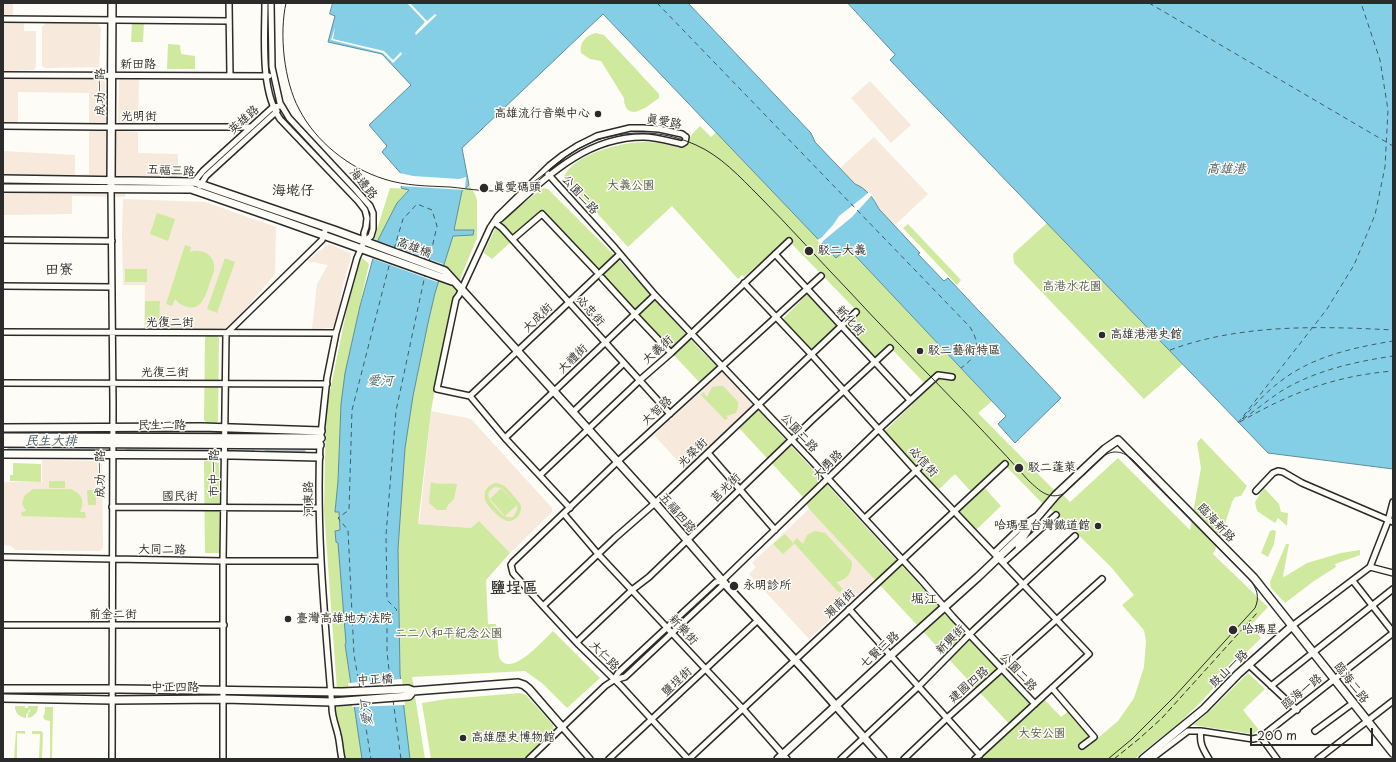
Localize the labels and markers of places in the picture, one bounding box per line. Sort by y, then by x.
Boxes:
place label: 高雄流行音樂中心 [494,107,590,121]
marker: 高雄流行音樂中心 [593,109,603,119]
place label: 真愛碼頭 [493,181,541,195]
marker: 真愛碼頭 [478,182,490,194]
place label: 駁二大義 [818,244,866,258]
marker: 駁二大義 [803,245,815,257]
place label: 高雄港港史館 [1110,328,1182,342]
marker: 高雄港港史館 [1097,330,1107,340]
place label: 駁二藝術特區 [928,344,1000,358]
marker: 駁二藝術特區 [915,346,925,356]
place label: 駁二蓬萊 [1028,461,1076,475]
marker: 駁二蓬萊 [1013,462,1025,474]
place label: 哈瑪星台灣鐵道館 [994,519,1090,533]
marker: 哈瑪星台灣鐵道館 [1093,521,1103,531]
place label: 永明診所 [743,579,791,593]
marker: 永明診所 [728,580,740,592]
place label: 臺灣高雄地方法院 [296,612,392,626]
marker: 臺灣高雄地方法院 [283,614,293,624]
place label: 哈瑪星 [1242,623,1278,637]
marker: 哈瑪星 [1227,624,1239,636]
place label: 高雄歷史博物館 [471,731,555,745]
marker: 高雄歷史博物館 [458,733,468,743]

